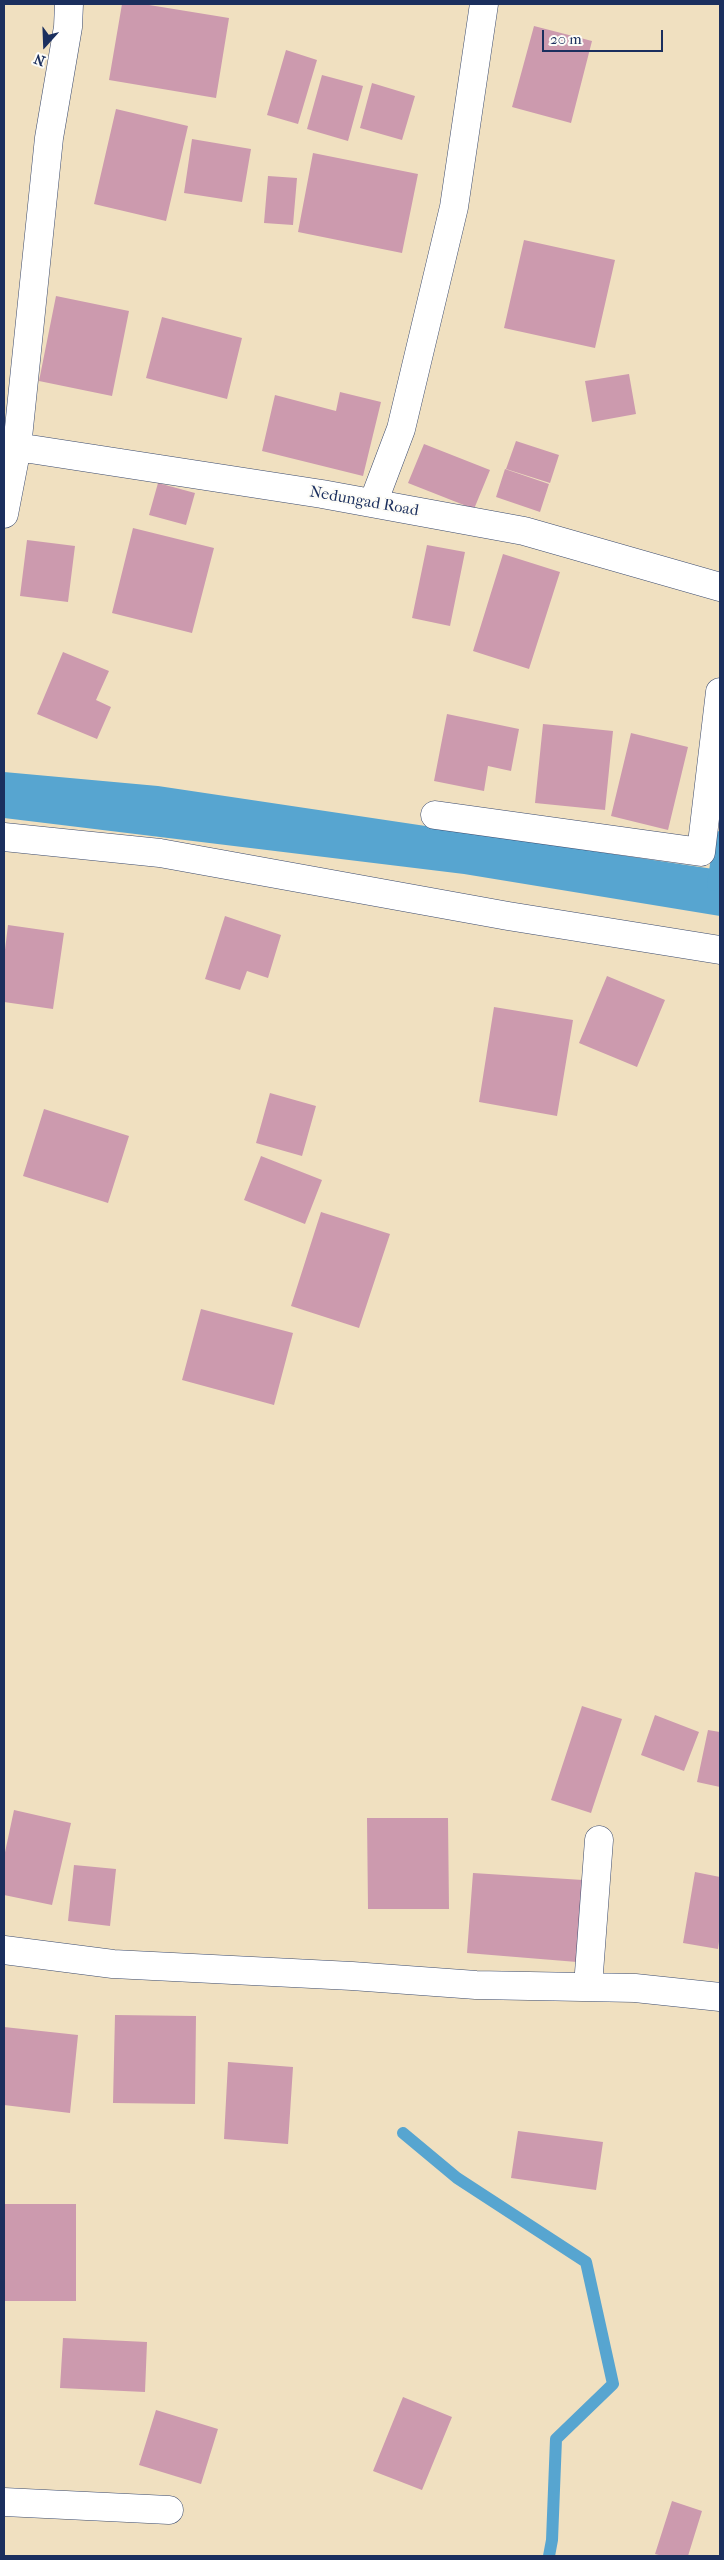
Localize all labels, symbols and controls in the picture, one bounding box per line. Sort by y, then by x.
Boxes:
north arrow [20,20,70,70]
scale bar [544,20,665,52]
text: 20 m [550,30,582,48]
text: N [32,50,48,69]
street label: Nedungad Road [308,483,420,521]

